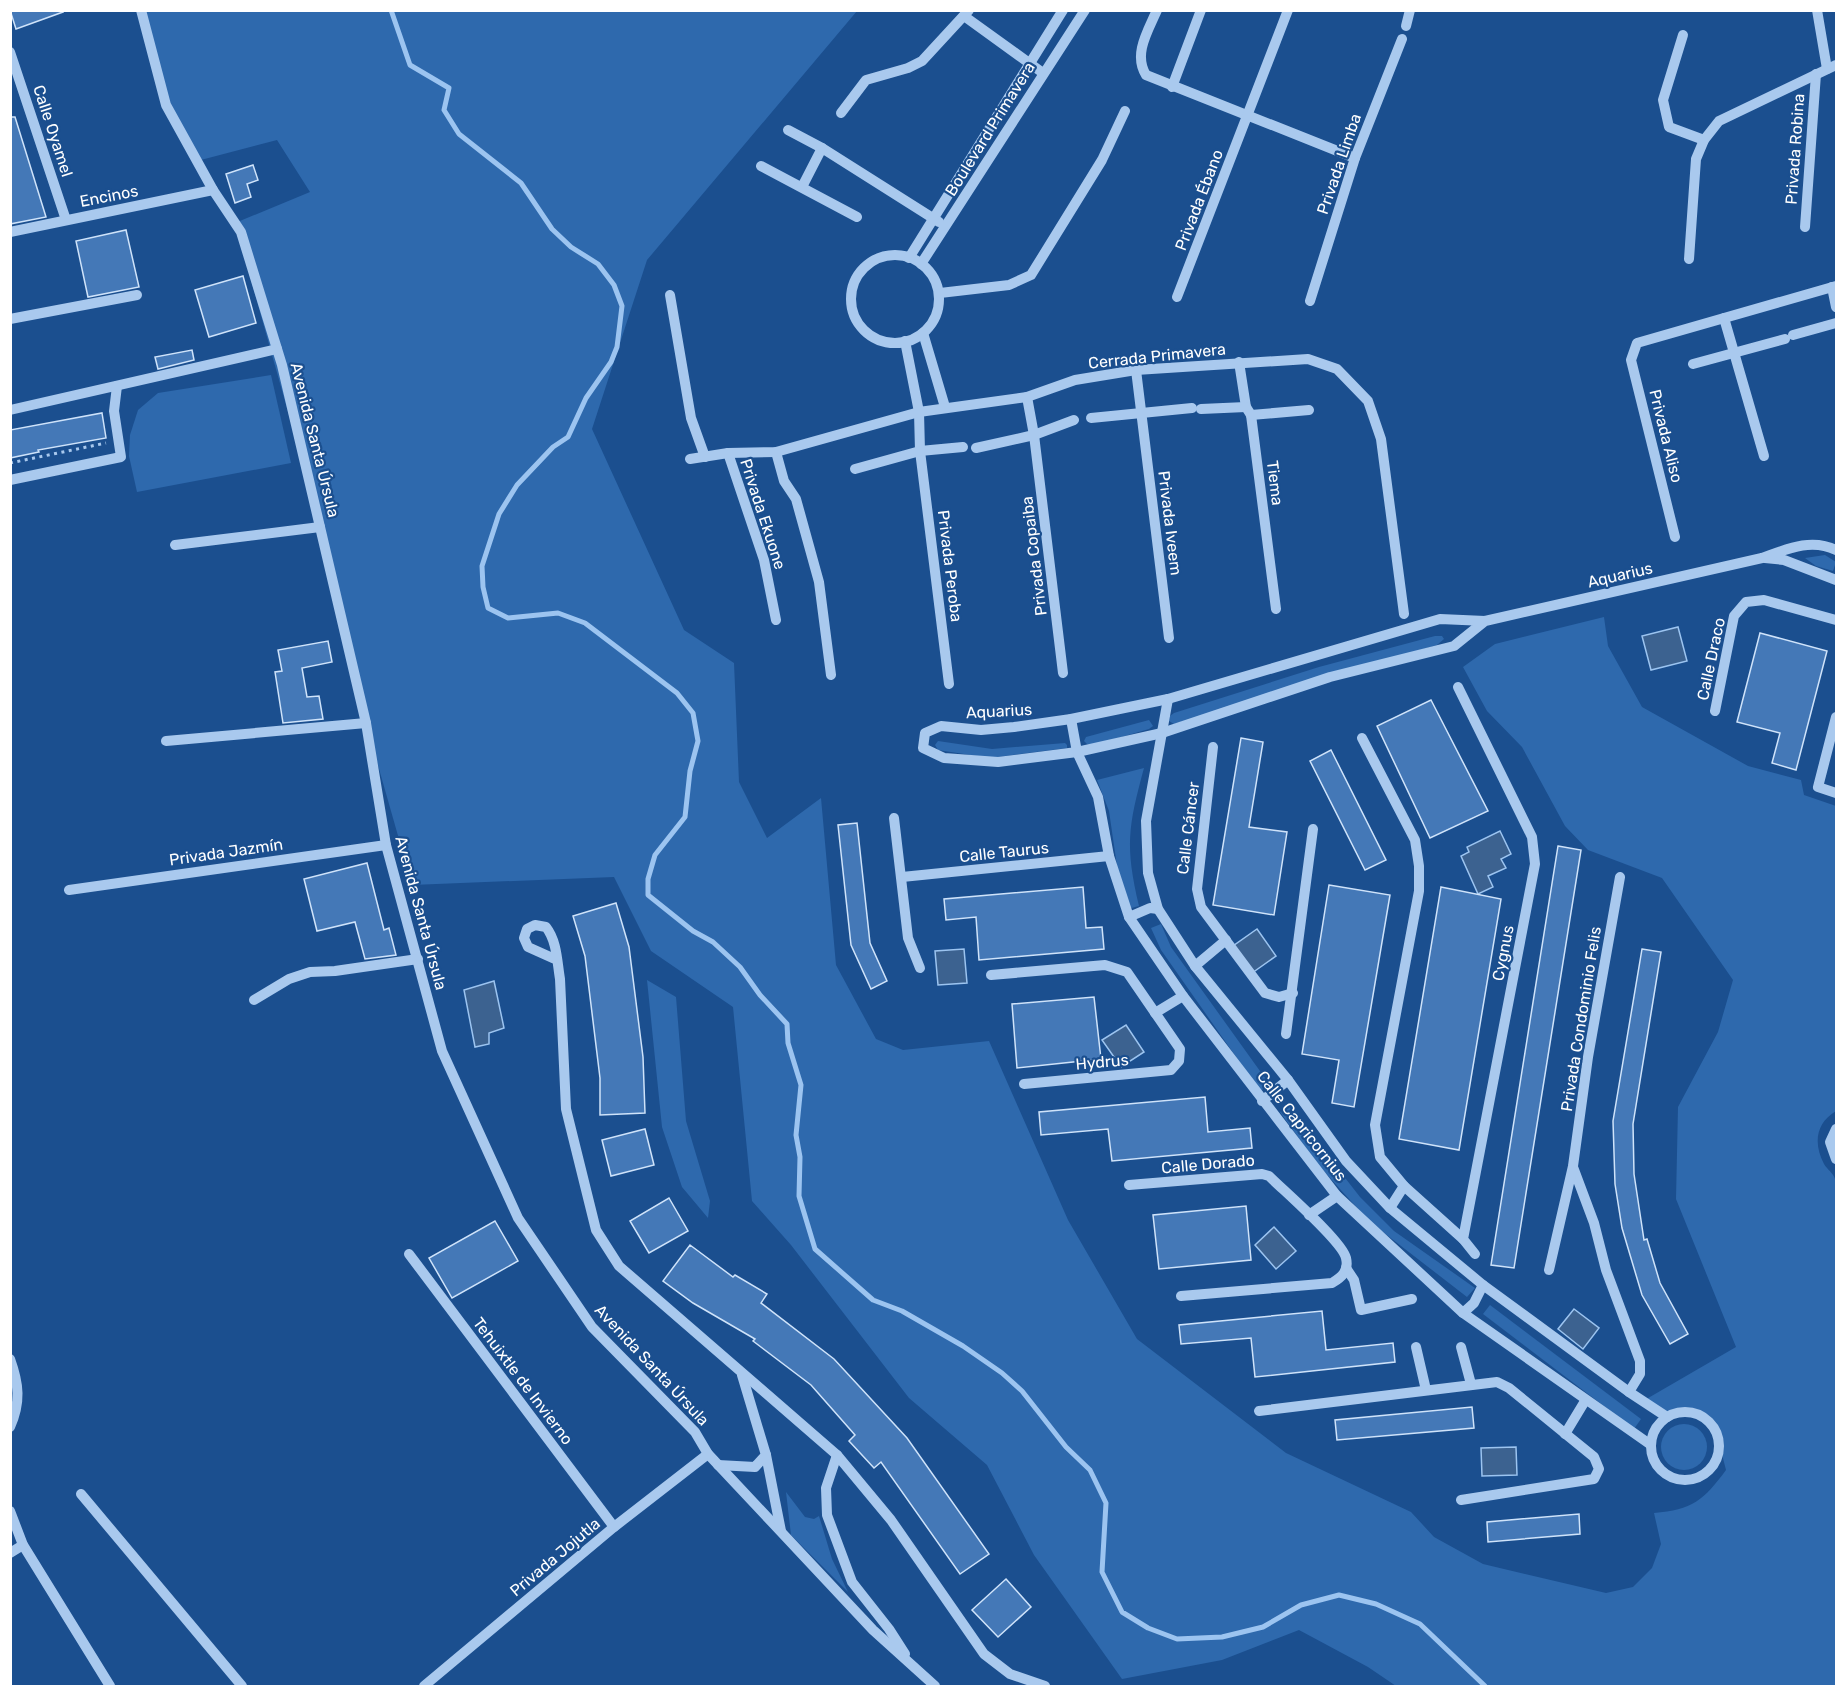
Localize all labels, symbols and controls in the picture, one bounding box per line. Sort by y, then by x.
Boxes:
street label: Boulevard Primavera [941,59,1039,199]
street label: Calle Oyamel [29,83,77,179]
street label: Privada Robina [1782,93,1808,205]
street label: Privada Limba [1313,111,1365,217]
street label: Privada Ébano [1171,147,1227,253]
street label: Encinos [78,181,140,211]
street label: Cerrada Primavera [1087,339,1227,373]
street label: Avenida Santa Úrsula [287,360,344,519]
street label: Privada Aliso [1645,387,1687,485]
street label: Privada Ekuone [736,456,790,572]
street label: Tiema [1263,459,1287,507]
street label: Privada Iveem [1154,470,1186,576]
street label: Privada Copaiba [1017,495,1051,617]
street label: Privada Peroba [934,509,966,623]
street label: Aquarius [1586,558,1654,592]
street label: Calle Draco [1693,616,1729,702]
street label: Aquarius [965,700,1033,722]
street label: Calle Cáncer [1173,781,1203,875]
street label: Avenida Santa Úrsula [391,834,452,992]
street label: Privada Jazmín [168,835,284,869]
street label: Calle Taurus [958,838,1050,866]
street label: Cygnus [1488,924,1518,982]
street label: Privada Condominio Felis [1557,925,1605,1113]
street label: Hydrus [1075,1050,1129,1074]
street label: Calle Capricornius [1253,1067,1351,1185]
street label: Calle Dorado [1160,1150,1256,1178]
street label: Avenida Santa Úrsula [591,1300,714,1430]
street label: Tehuixtle de Invierno [469,1314,577,1448]
street label: Privada Jojutla [506,1514,604,1600]

